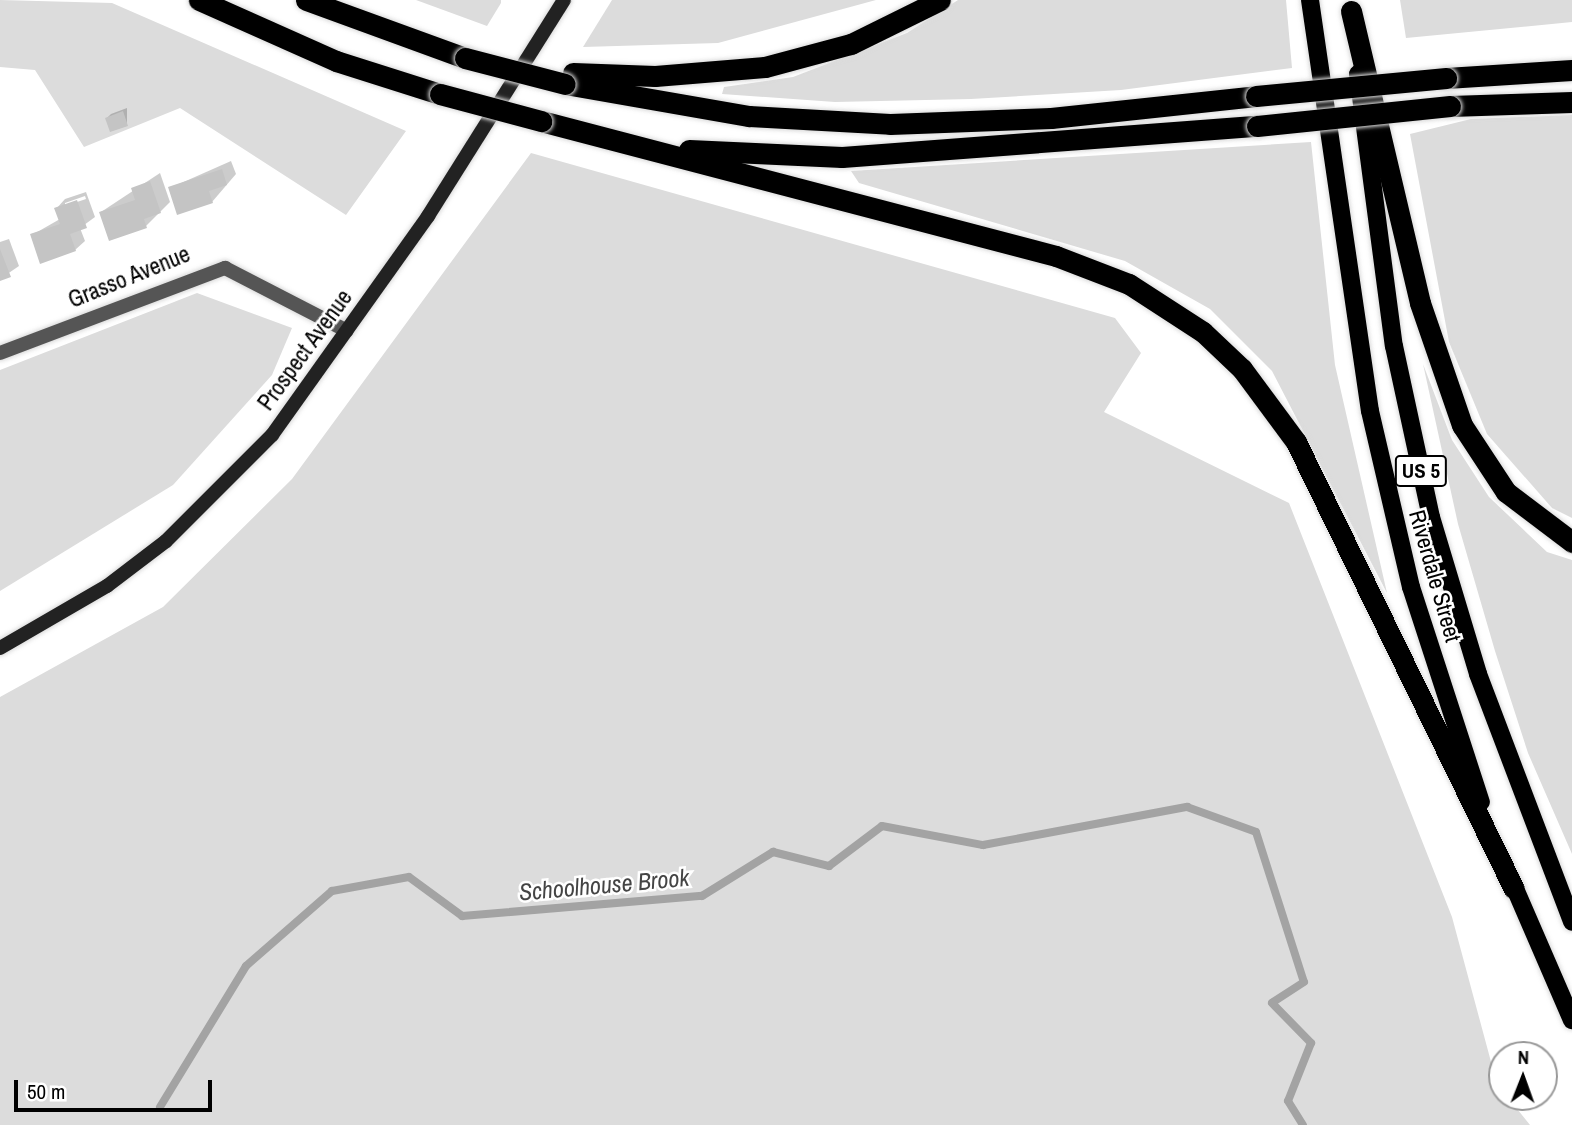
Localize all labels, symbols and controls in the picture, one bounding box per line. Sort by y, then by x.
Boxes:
street label: Grasso Avenue [64,240,194,314]
street label: Prospect Avenue [252,284,358,416]
road number: US 5 [1395,454,1447,489]
street label: Riverdale Street [1403,507,1467,645]
water label: Schoolhouse Brook [518,863,690,907]
north arrow [1488,1041,1558,1111]
text: N [1517,1044,1529,1070]
scale bar [18,1066,215,1110]
text: 50 m [27,1077,65,1106]

